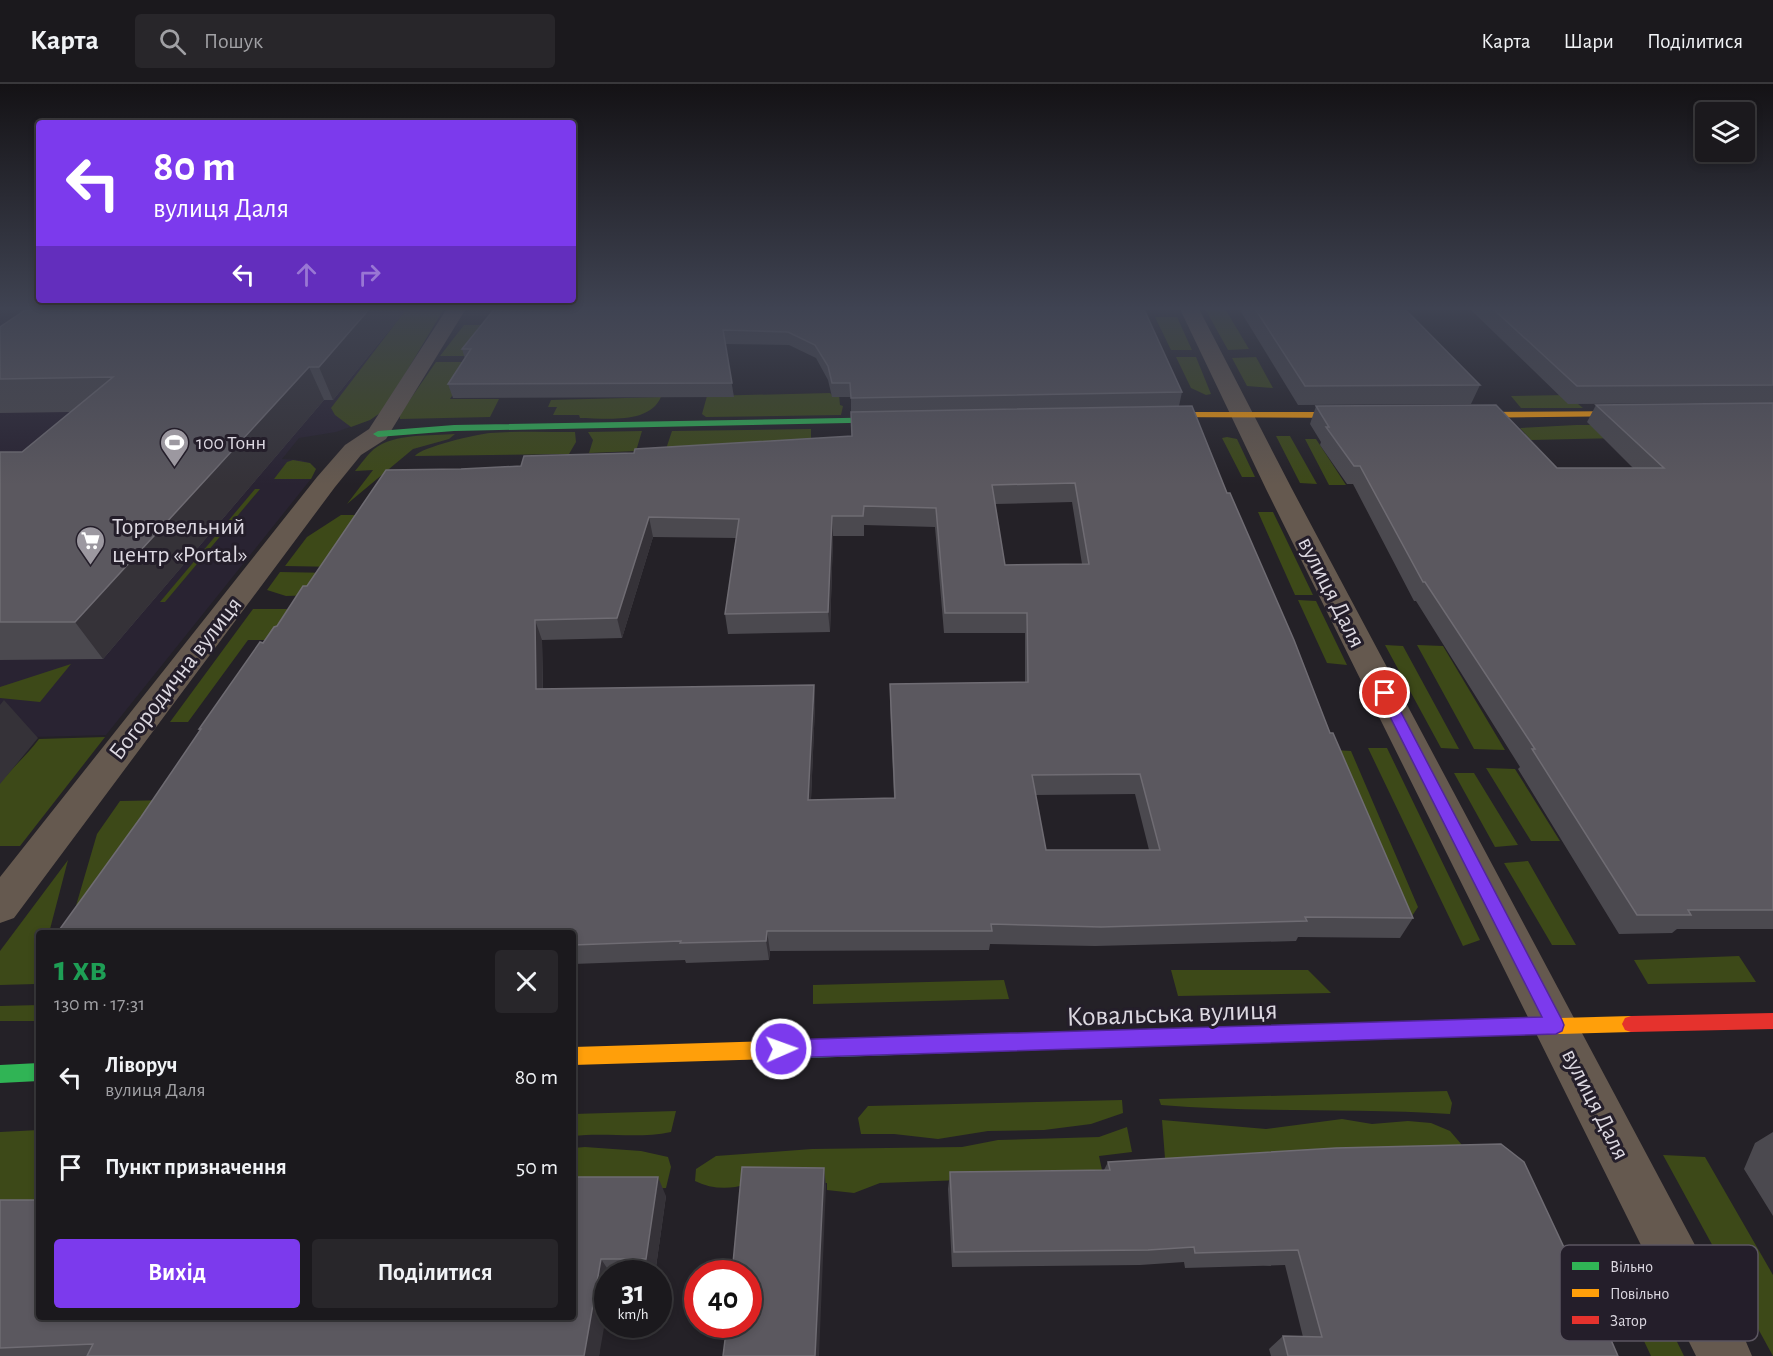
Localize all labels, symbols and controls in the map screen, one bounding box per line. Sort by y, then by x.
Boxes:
search box [135,14,555,68]
icon: search [156,25,189,58]
text: Карта [30,27,99,55]
text: Пошук [204,30,263,52]
text: Карта [1481,31,1531,52]
text: Шари [1564,31,1614,52]
text: Поділитися [1647,31,1743,52]
map controls [1695,102,1755,162]
button: layers [1695,102,1755,162]
icon: left [54,144,132,222]
text: 80 m [153,146,236,188]
text: вулиця Даля [153,195,289,222]
icon: left [227,258,260,291]
icon: ahead [290,258,323,291]
icon: right [353,258,386,291]
sports icon: 100 Тонн [159,426,191,468]
place label: 100 Тонн [196,433,266,453]
place label: Торговельний центр «Portal» [112,515,248,567]
supermarket icon: Торговельний центр «Portal» [75,524,107,566]
street label: вулиця Даля [1293,533,1369,652]
street label: Богородична вулиця [105,593,247,765]
pin [1359,667,1410,718]
icon: arrive [1368,676,1401,709]
button: close [495,950,558,1013]
text: 1 хв [54,951,107,987]
text: 130 m · 17:31 [54,994,145,1014]
street label: Ковальська вулиця [1066,996,1278,1032]
position arrow [749,1017,813,1081]
street label: вулиця Даля [1557,1045,1633,1164]
text: Ліворуч [105,1054,178,1076]
icon: left [54,1061,87,1094]
text: 80 m [515,1066,558,1088]
text: вулиця Даля [105,1080,206,1100]
icon: arrive [54,1151,87,1184]
text: Пункт призначення [105,1156,287,1178]
text: 50 m [516,1156,558,1178]
button: Вихід [54,1239,300,1308]
button: Поділитися [312,1239,558,1308]
legend [1560,1245,1758,1341]
text: Вільно [1610,1259,1653,1275]
speed limit sign: 40 [684,1260,762,1338]
text: 31 [621,1277,645,1307]
text: Повільно [1610,1286,1669,1302]
text: km/h [618,1307,648,1322]
text: Затор [1610,1313,1647,1329]

